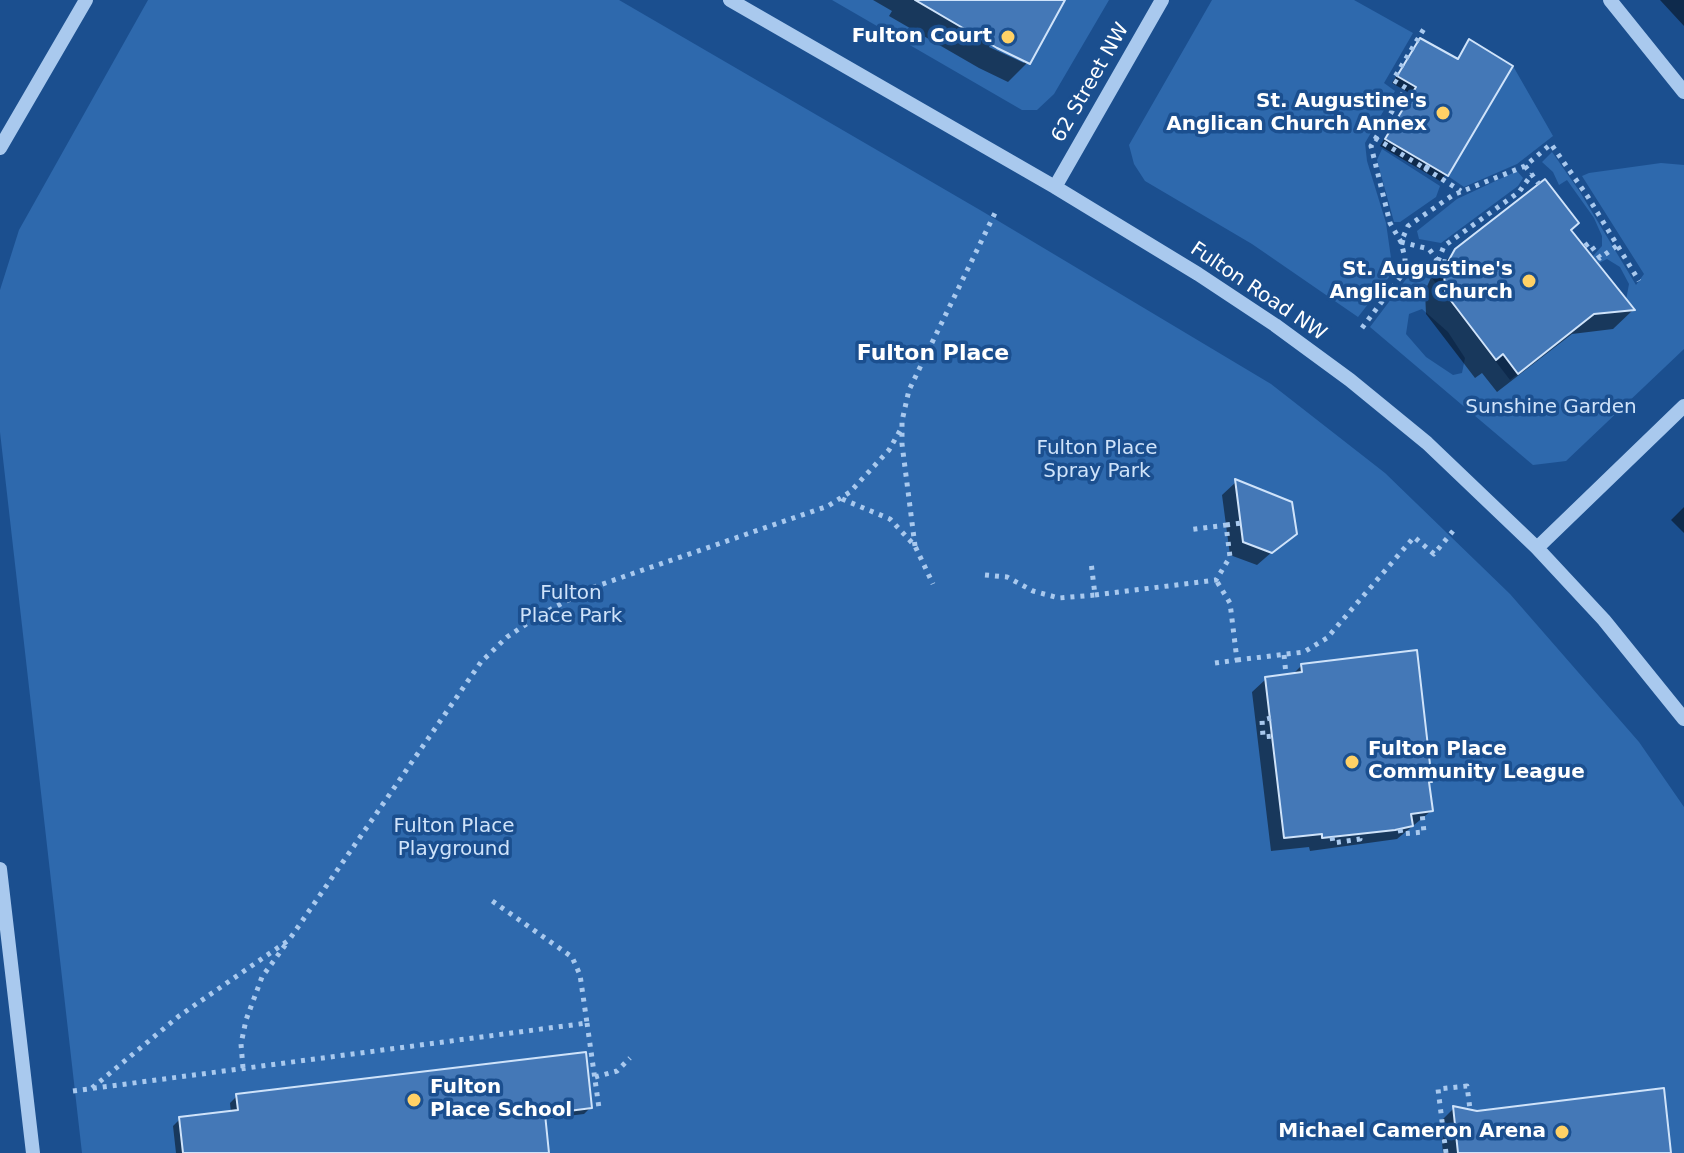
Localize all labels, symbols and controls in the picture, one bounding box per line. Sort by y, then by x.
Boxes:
street label: 62 Street NW [1047,19,1135,147]
place label: Fulton Court [852,25,992,49]
marker: Fulton Court [999,28,1017,46]
place label: St. Augustine's Anglican Church Annex [1166,90,1427,137]
marker: St. Augustine's Anglican Church Annex [1434,104,1452,122]
street label: Fulton Road NW [1185,238,1331,346]
place label: St. Augustine's Anglican Church [1330,258,1513,305]
marker: St. Augustine's Anglican Church [1520,272,1538,290]
district label: Fulton Place [857,341,1009,367]
park label: Sunshine Garden [1465,396,1637,420]
park label: Fulton Place Spray Park [1037,437,1157,484]
park label: Fulton Place Park [520,582,622,629]
place label: Fulton Place Community League [1368,738,1585,785]
marker: Fulton Place Community League [1343,753,1361,771]
park label: Fulton Place Playground [394,815,514,862]
place label: Fulton Place School [430,1076,572,1123]
marker: Fulton Place School [405,1091,423,1109]
place label: Michael Cameron Arena [1278,1120,1546,1144]
marker: Michael Cameron Arena [1553,1123,1571,1141]

